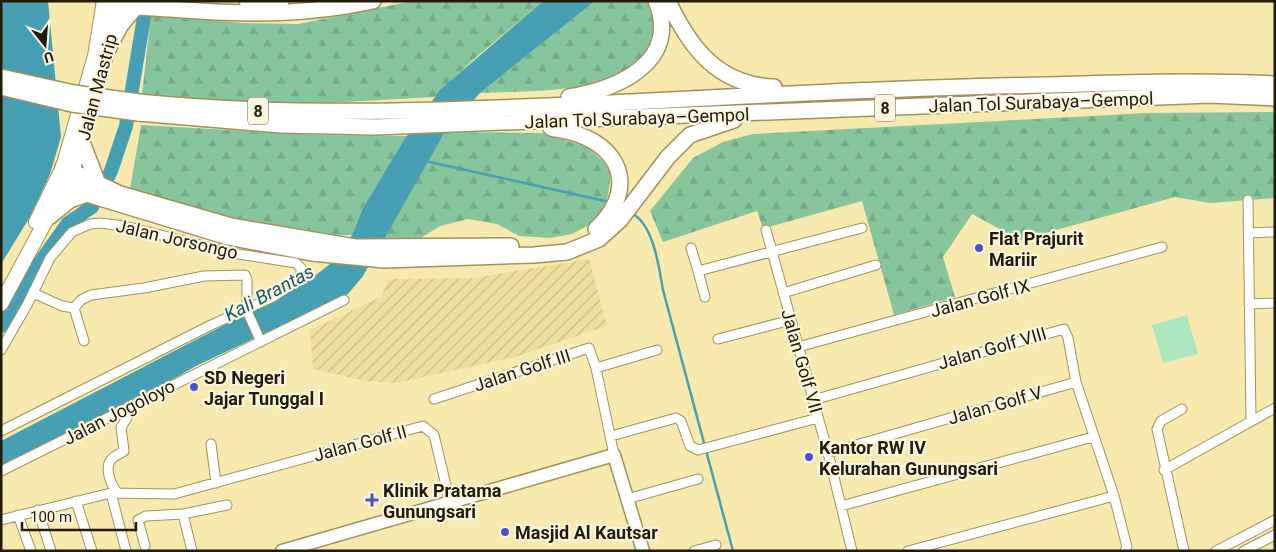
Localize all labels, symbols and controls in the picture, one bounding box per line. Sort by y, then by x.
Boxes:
north arrow [20,20,70,70]
street label: Jalan Mastrip [73,31,121,143]
text: U [42,48,56,66]
street label: Jalan Tol Surabaya–Gempol [928,88,1154,116]
road number: 8 [875,95,895,122]
road number: 8 [248,98,268,124]
street label: Jalan Tol Surabaya–Gempol [524,104,750,132]
street label: Jalan Jorsongo [114,215,240,263]
place label: Flat Prajurit Mariir [989,228,1084,270]
marker: Flat Prajurit Mariir [973,242,985,254]
water label: Kali Brantas [220,260,318,326]
street label: Jalan Golf IX [928,275,1032,321]
street label: Jalan Golf VII [777,307,827,415]
street label: Jalan Golf VIII [935,322,1049,374]
street label: Jalan Golf III [471,344,573,396]
place label: SD Negeri Jajar Tunggal I [204,367,324,409]
street label: Jalan Jogoloyo [60,375,178,449]
marker: SD Negeri Jajar Tunggal I [188,381,200,393]
street label: Jalan Golf V [945,381,1045,429]
street label: Jalan Golf II [311,420,409,466]
place label: Kantor RW IV Kelurahan Gunungsari [819,437,998,479]
marker: Kantor RW IV Kelurahan Gunungsari [803,451,815,463]
place label: Klinik Pratama Gunungsari [383,480,502,522]
marker: Klinik Pratama Gunungsari [365,493,379,507]
scale bar [22,500,136,532]
text: 100 m [30,508,72,526]
place label: Masjid Al Kautsar [515,522,658,543]
marker: Masjid Al Kautsar [499,526,511,538]

